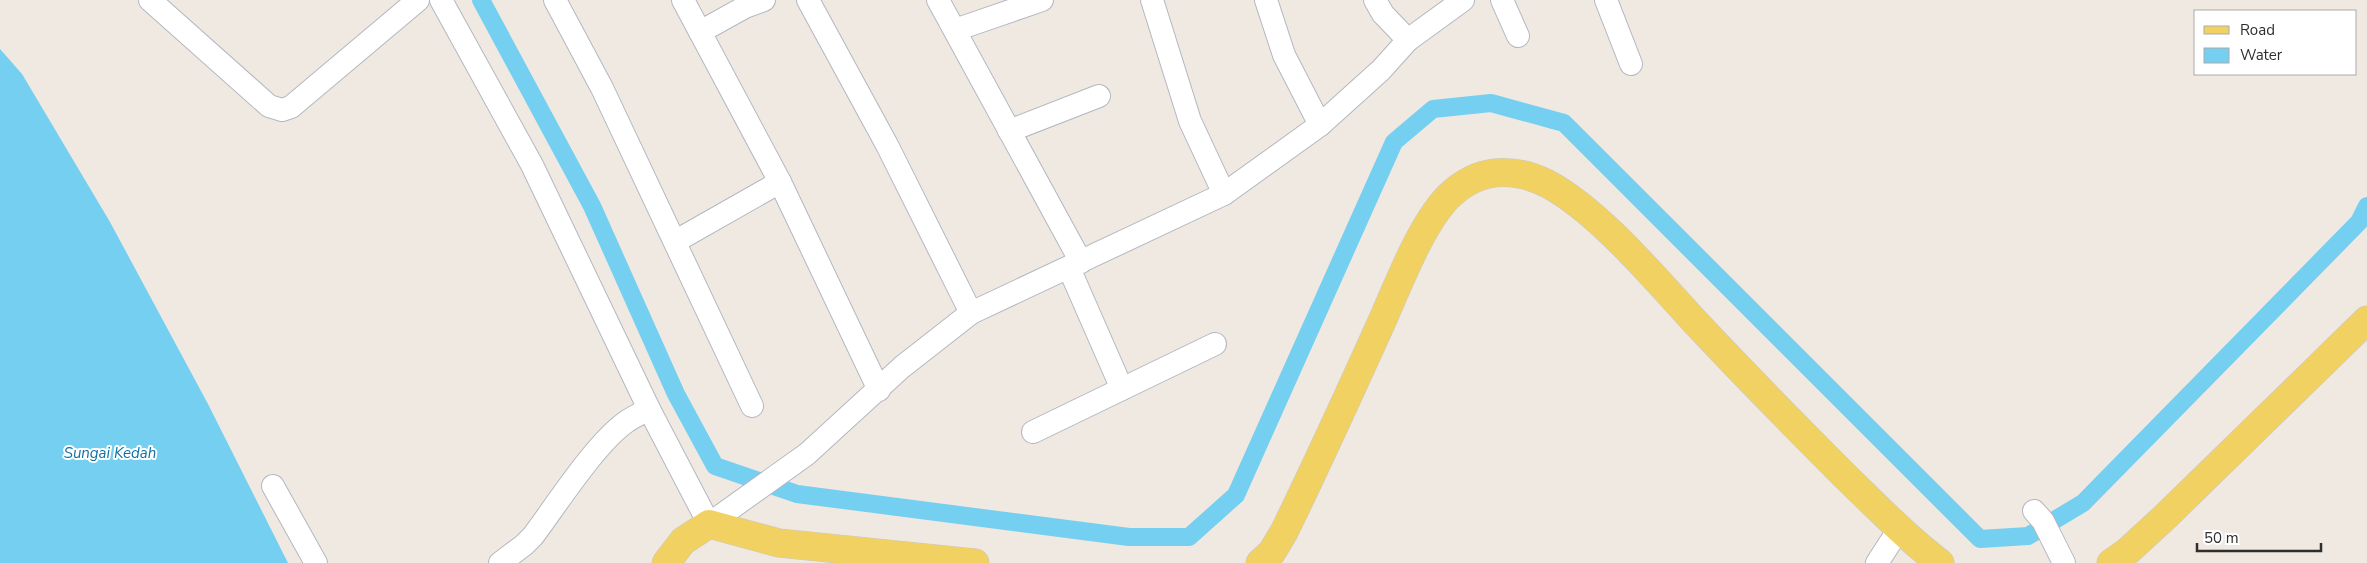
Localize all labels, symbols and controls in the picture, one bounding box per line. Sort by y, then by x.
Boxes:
legend [2194,10,2357,75]
text: Road [2240,20,2275,40]
text: Water [2240,45,2283,65]
water label: Sungai Kedah [64,443,156,463]
scale bar [2197,520,2321,552]
text: 50 m [2204,528,2239,548]

